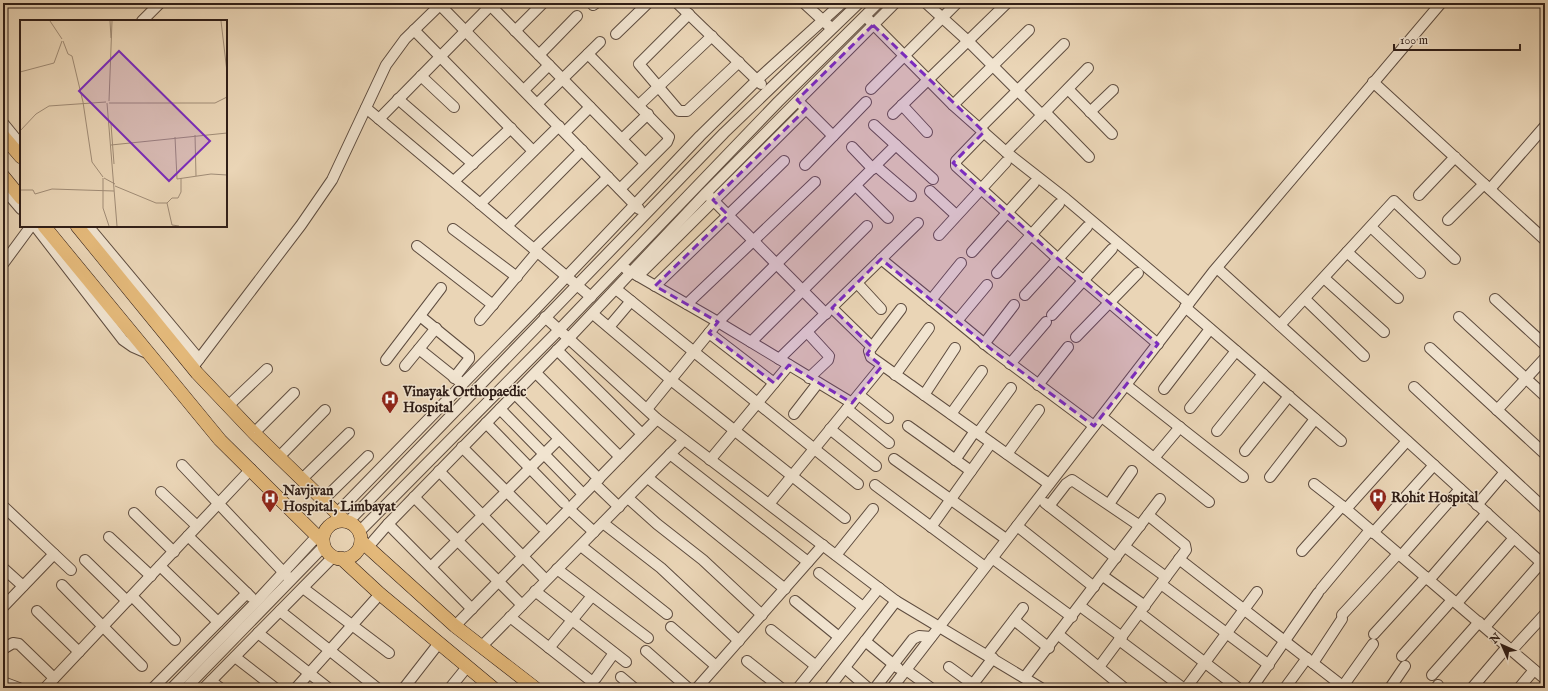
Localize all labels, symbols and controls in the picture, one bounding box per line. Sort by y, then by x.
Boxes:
inset map [20,20,227,227]
scale bar [1394,26,1520,52]
text: 100 m [1400,33,1428,48]
place label: Vinayak Orthopaedic Hospital [402,383,526,417]
hospital icon: Vinayak Orthopaedic Hospital [380,389,400,414]
place label: Navjivan Hospital, Limbayat [282,482,396,516]
hospital icon: Rohit Hospital [1368,487,1388,512]
hospital icon: Navjivan Hospital, Limbayat [260,488,280,513]
place label: Rohit Hospital [1391,489,1479,507]
north arrow [1482,625,1522,665]
text: N [1487,630,1504,648]

